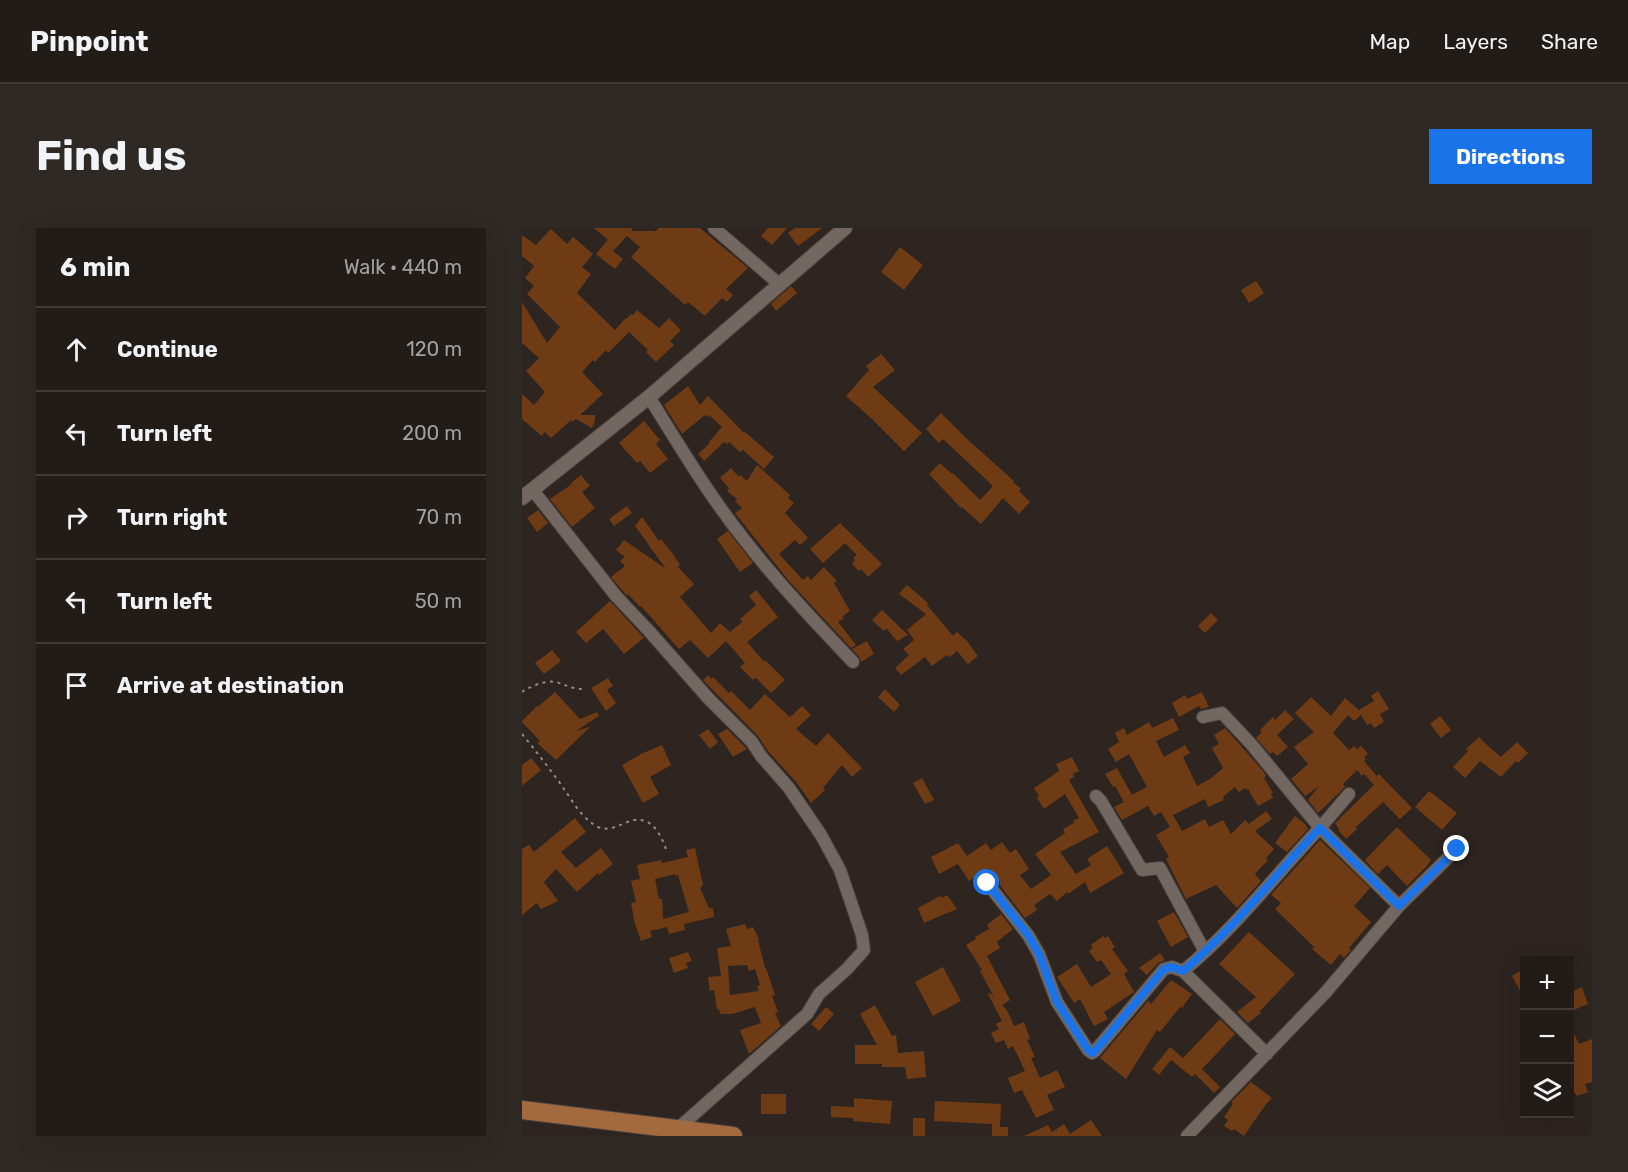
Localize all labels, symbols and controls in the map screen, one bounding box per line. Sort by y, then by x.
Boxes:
text: Pinpoint [30,25,149,58]
text: Map [1369,29,1410,54]
text: Layers [1443,29,1508,54]
text: Share [1541,29,1598,54]
button: Directions [1429,129,1592,184]
text: Find us [36,131,187,181]
text: 6 min [60,252,130,283]
text: Walk · 440 m [344,255,462,279]
icon: ahead [60,333,93,366]
text: Continue [117,336,218,363]
text: 120 m [406,337,462,361]
icon: left [60,417,93,450]
text: Turn left [117,420,212,447]
text: 200 m [402,421,462,445]
icon: right [60,501,93,534]
text: Turn right [117,504,227,531]
text: 70 m [416,505,462,529]
icon: left [60,585,93,618]
text: Turn left [117,588,212,615]
text: 50 m [415,589,462,613]
icon: arrive [60,669,93,702]
text: Arrive at destination [117,672,344,699]
route end [1443,835,1469,861]
route start [973,869,999,895]
map controls [1520,956,1574,1118]
button: + [1520,956,1574,1010]
button: − [1520,1010,1574,1064]
button: layers [1520,1064,1574,1118]

